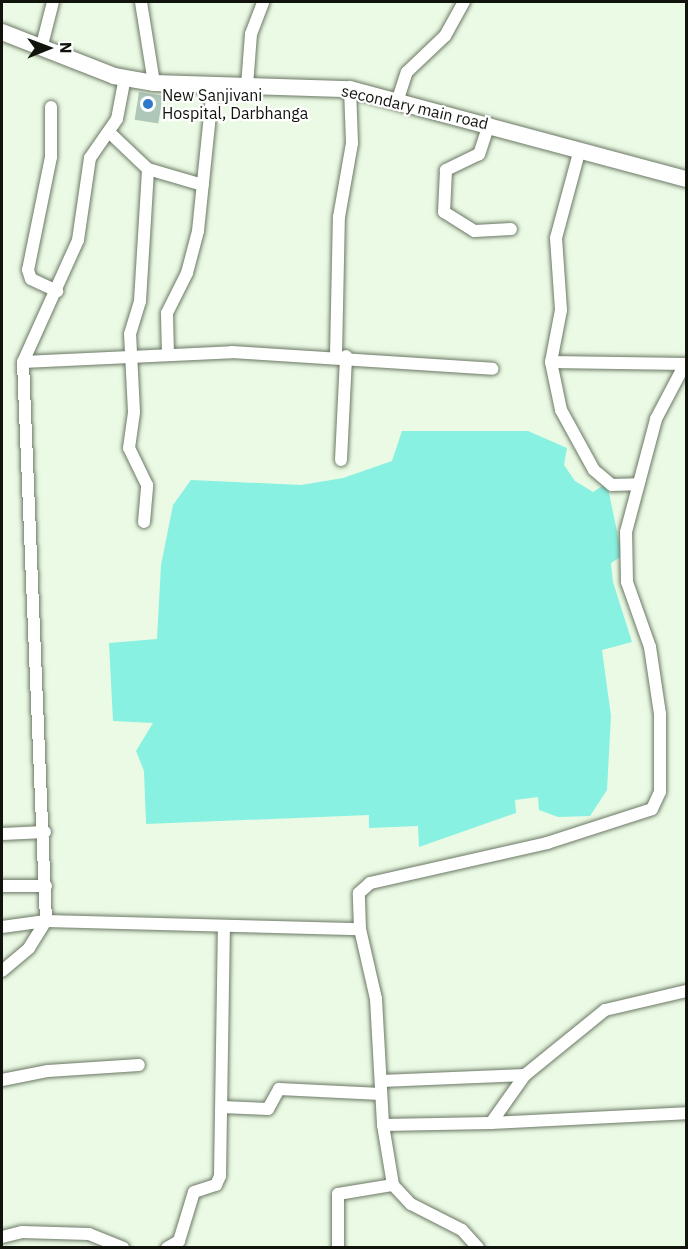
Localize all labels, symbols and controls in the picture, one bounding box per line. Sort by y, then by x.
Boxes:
north arrow [18,18,78,78]
text: N [56,42,76,54]
street label: secondary main road [340,81,490,133]
place label: New Sanjivani Hospital, Darbhanga [162,85,308,123]
marker: New Sanjivani Hospital, Darbhanga [139,95,157,113]

